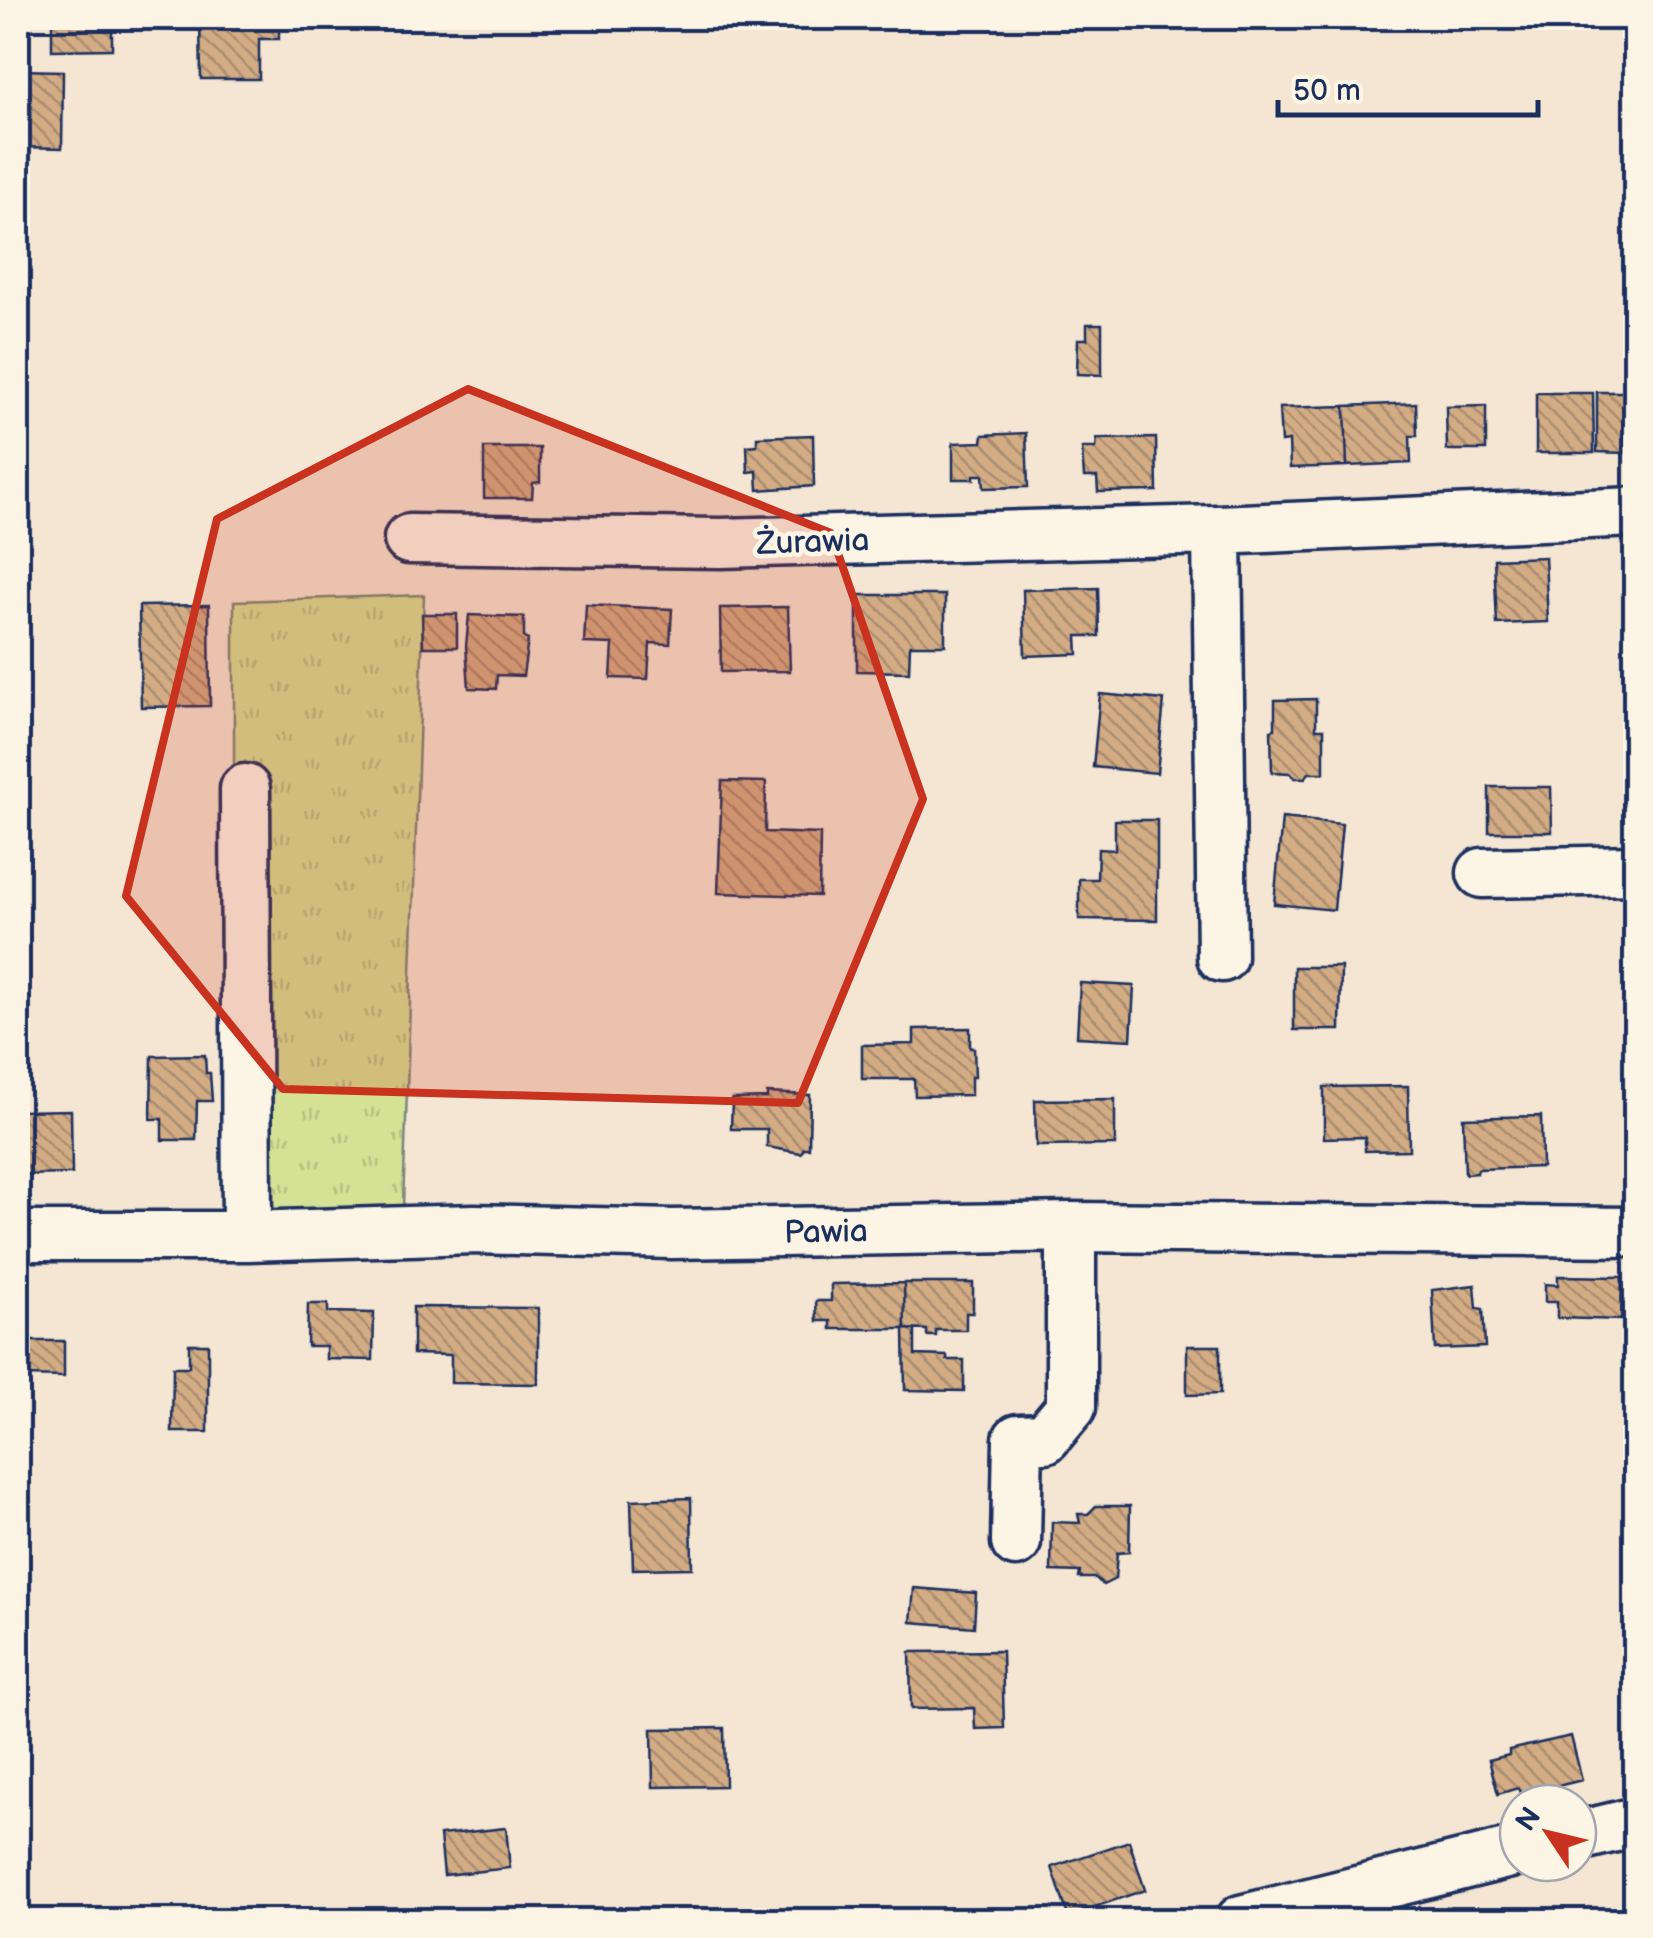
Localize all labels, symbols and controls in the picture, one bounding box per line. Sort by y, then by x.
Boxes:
scale bar [1278,55,1538,117]
text: 50 m [1293,73,1361,109]
street label: Żurawia [755,521,870,564]
street label: Pawia [784,1212,868,1253]
north arrow [1498,1783,1598,1883]
text: N [1509,1801,1548,1838]

